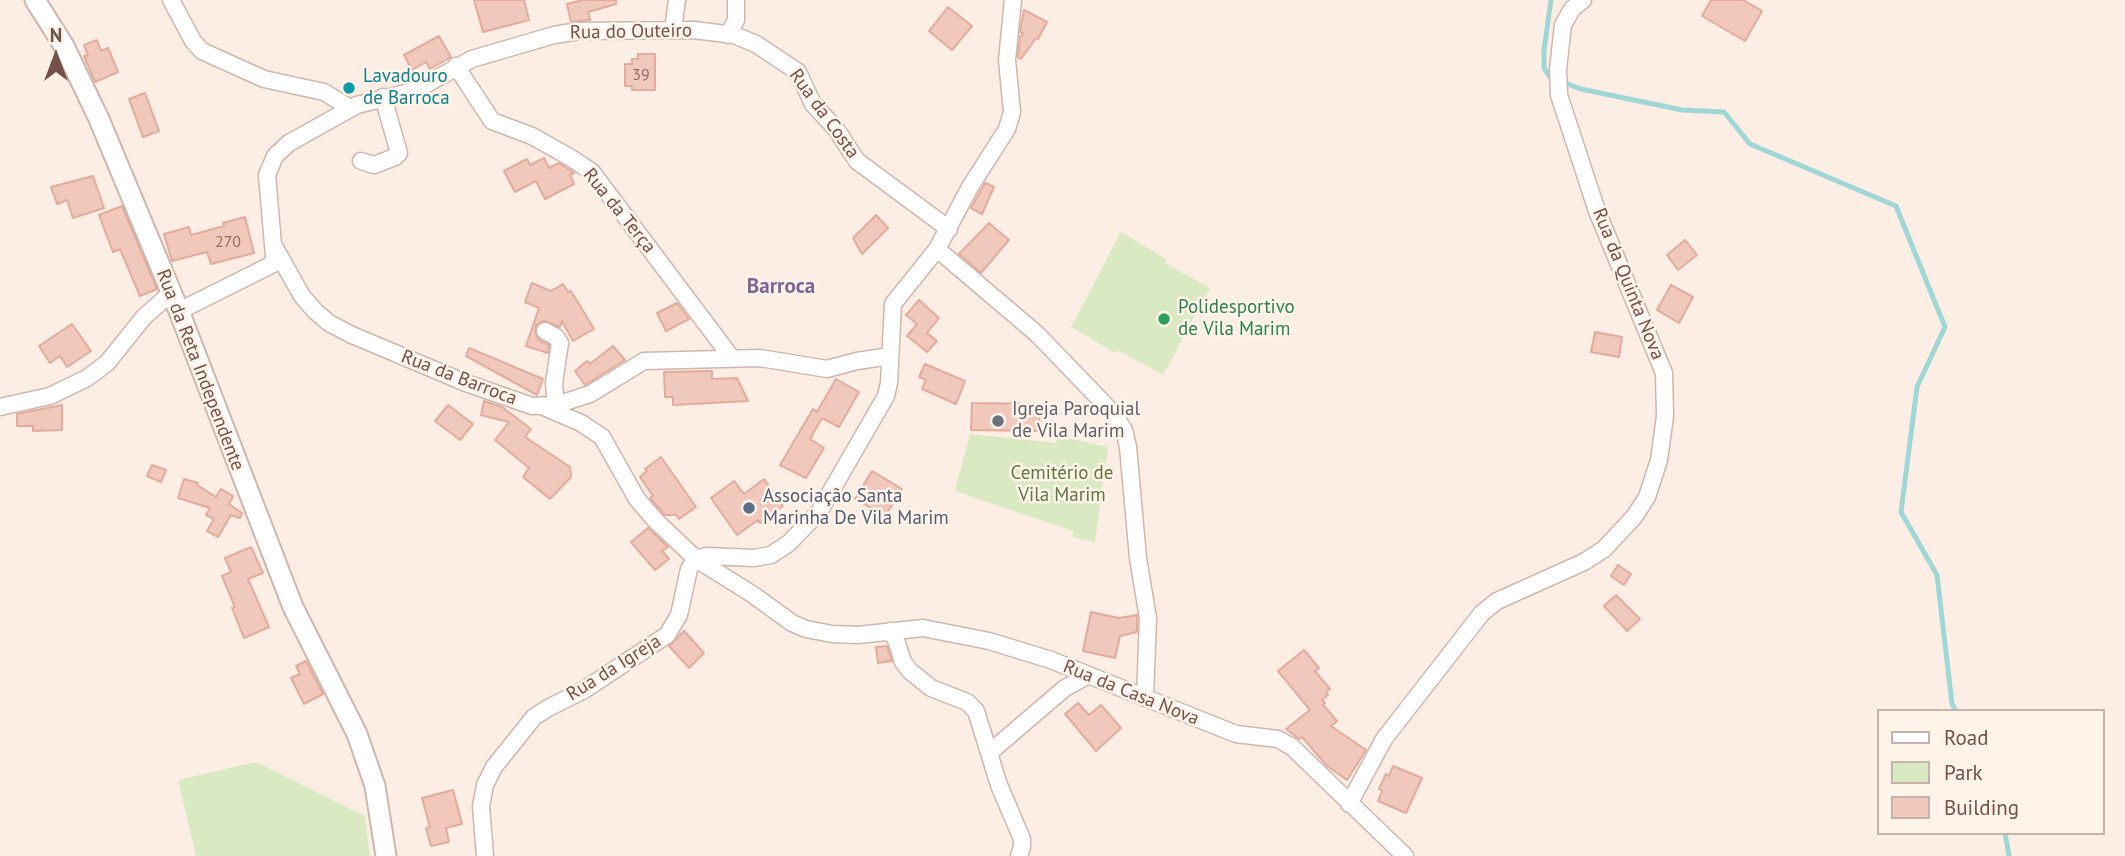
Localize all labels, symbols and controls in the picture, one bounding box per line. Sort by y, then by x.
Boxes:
street label: Rua do Outeiro [570,20,692,44]
north arrow [21,21,91,91]
text: N [50,23,62,47]
house number: 39 [632,65,650,85]
street label: Rua da Costa [784,65,864,163]
place label: Lavadouro de Barroca [363,66,450,110]
marker: Lavadouro de Barroca [341,80,357,96]
street label: Rua da Terça [578,164,660,258]
street label: Rua da Quinta Nova [1587,205,1669,363]
house number: 270 [215,232,241,252]
street label: Rua da Reta Independente [151,266,249,474]
district label: Barroca [747,274,815,300]
place label: Polidesportivo de Vila Marim [1178,297,1295,341]
marker: Polidesportivo de Vila Marim [1156,311,1172,327]
street label: Rua da Barroca [398,345,520,411]
place label: Igreja Paroquial de Vila Marim [1012,399,1140,443]
marker: Igreja Paroquial de Vila Marim [990,413,1006,429]
park label: Cemitério de Vila Marim [1011,463,1113,507]
place label: Associação Santa Marinha De Vila Marim [763,486,949,530]
marker: Associação Santa Marinha De Vila Marim [741,500,757,516]
street label: Rua da Igreja [563,630,665,706]
street label: Rua da Casa Nova [1060,655,1202,731]
legend [1876,709,2104,835]
text: Road [1944,724,1988,751]
text: Park [1944,759,1983,786]
text: Building [1944,794,2019,821]

